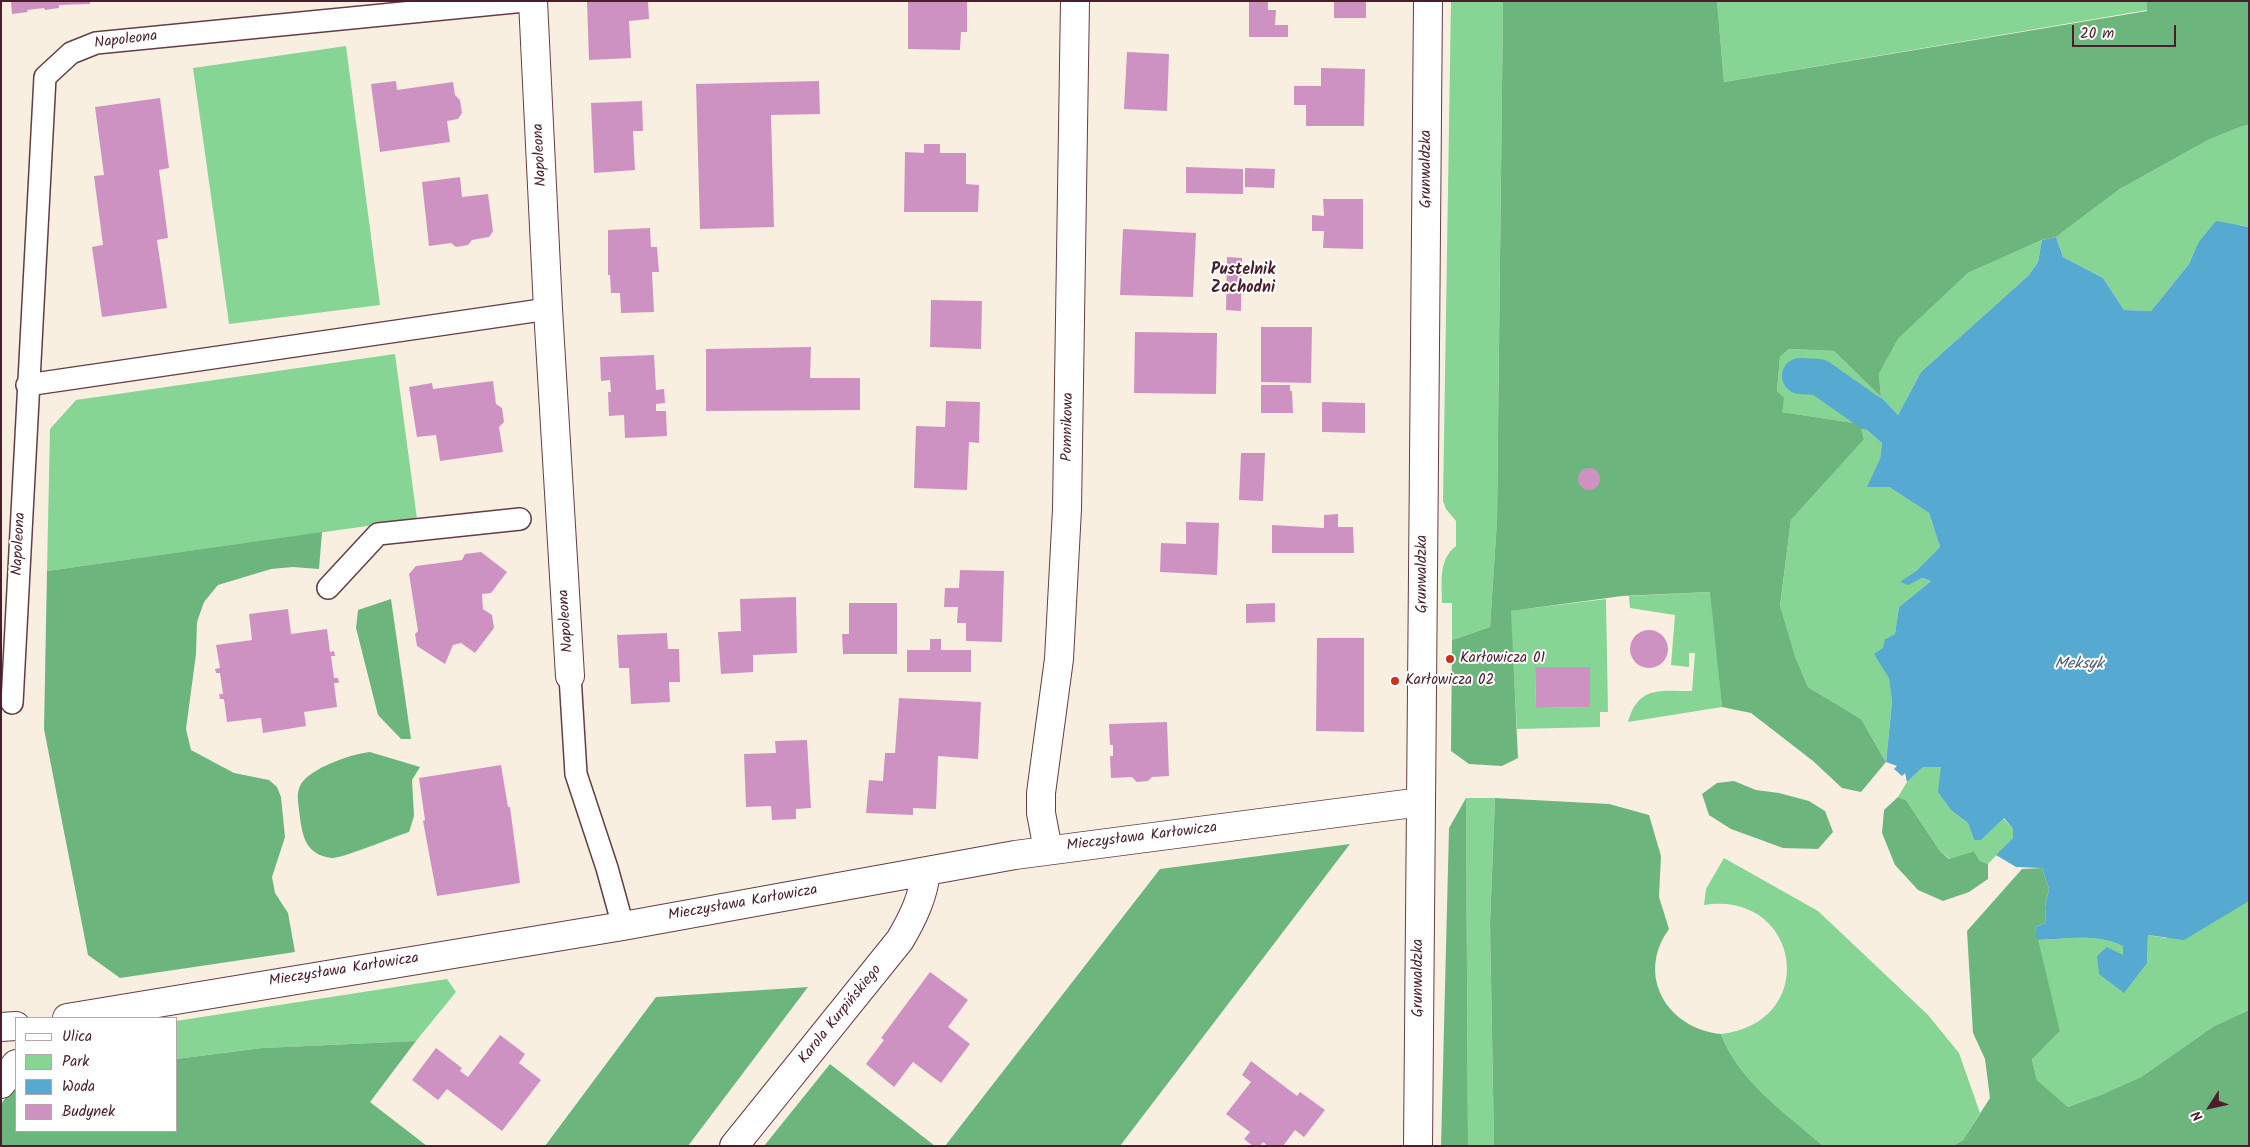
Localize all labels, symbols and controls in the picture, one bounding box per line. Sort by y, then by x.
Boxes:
scale bar [2075,15,2179,47]
text: 20 m [2080,22,2114,46]
street label: Napoleona [93,28,159,54]
street label: Napoleona [530,123,552,187]
street label: Grunwaldzka [1418,130,1436,208]
district label: Pustelnik Zachodni [1211,261,1275,299]
street label: Pomnikowa [1059,392,1079,462]
street label: Napoleona [9,512,31,576]
street label: Grunwaldzka [1414,535,1432,613]
street label: Napoleona [556,589,578,653]
place label: Karłowicza 01 [1460,650,1545,668]
marker: Karłowicza 01 [1444,653,1456,665]
water label: Meksyk [2054,655,2104,675]
place label: Karłowicza 02 [1405,672,1494,690]
marker: Karłowicza 02 [1389,675,1401,687]
street label: Mieczysława Karłowicza [1066,820,1218,856]
street label: Mieczysława Karłowicza [667,882,819,926]
street label: Grunwaldzka [1410,939,1428,1017]
street label: Mieczysława Karłowicza [268,950,420,992]
street label: Karola Kurpińskiego [796,962,886,1068]
legend [15,1017,178,1132]
text: Ulica [62,1025,92,1049]
text: Park [62,1050,89,1074]
text: Woda [62,1075,95,1099]
north arrow [2185,1082,2235,1132]
text: Budynek [62,1100,115,1124]
text: N [2186,1106,2209,1126]

